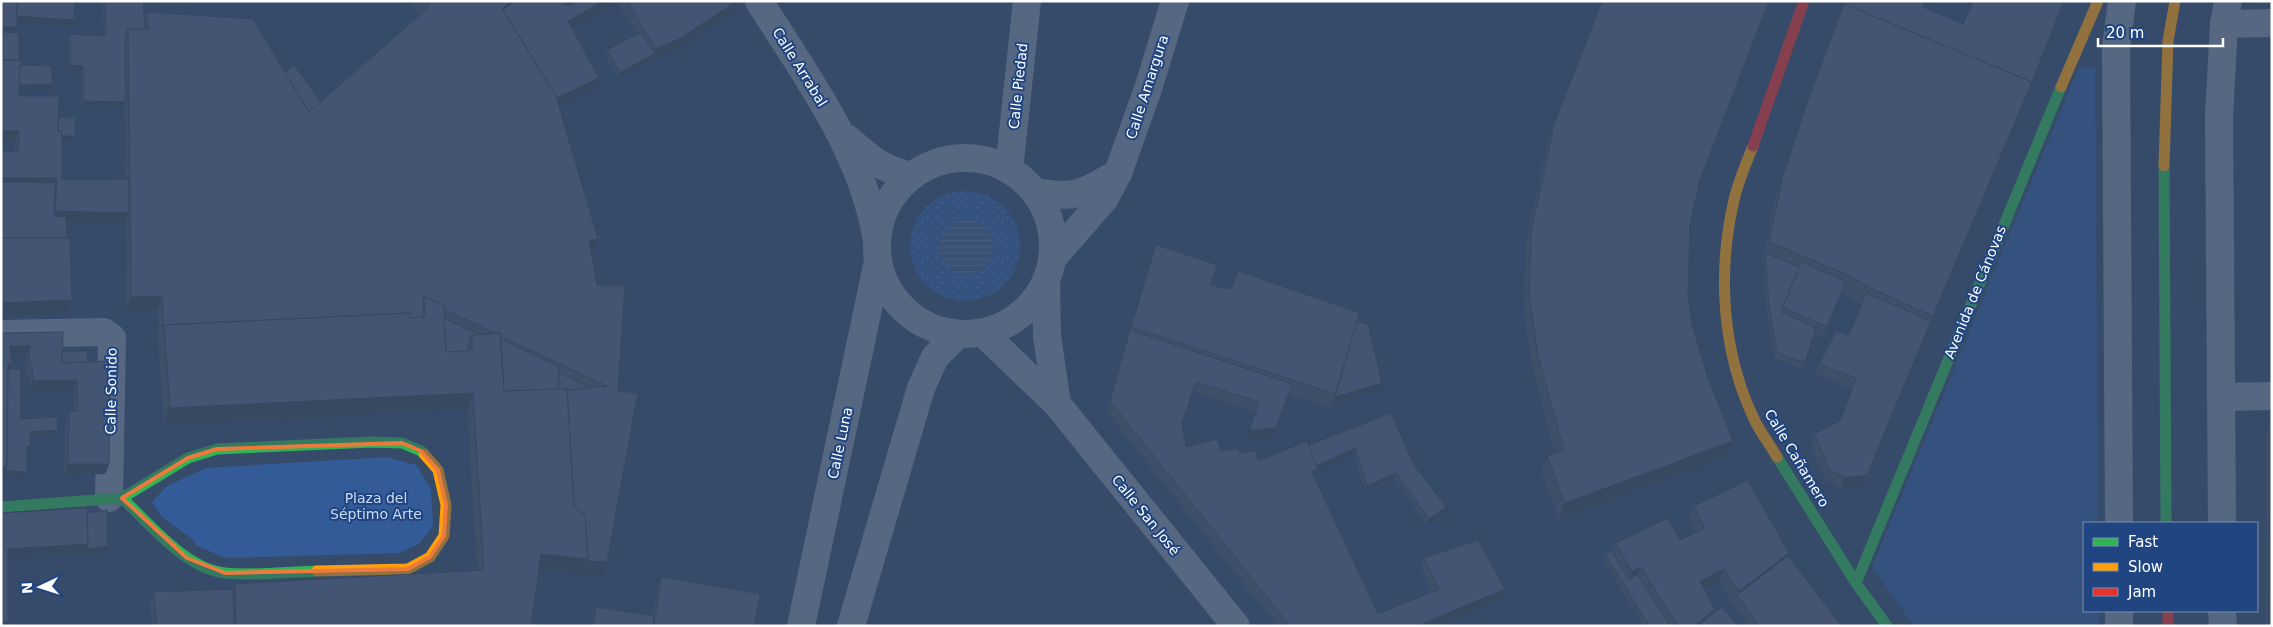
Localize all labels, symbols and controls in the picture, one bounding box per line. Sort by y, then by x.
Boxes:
scale bar [2098,15,2223,47]
text: 20 m [2106,24,2144,42]
street label: Calle Arrabal [769,25,831,109]
street label: Calle Amargura [1123,33,1171,141]
street label: Calle Piedad [1006,42,1030,130]
street label: Avenida de Cánovas [1941,223,2009,361]
street label: Calle Sonido [102,347,120,435]
street label: Calle Luna [825,406,855,480]
street label: Calle Cañamero [1761,406,1833,510]
street label: Calle San José [1109,472,1183,558]
park label: Plaza del Séptimo Arte [330,490,422,522]
legend [2083,522,2258,612]
text: Fast [2128,533,2158,551]
text: Slow [2128,558,2163,576]
north arrow [15,562,65,612]
text: N [19,582,35,594]
text: Jam [2127,583,2156,601]

